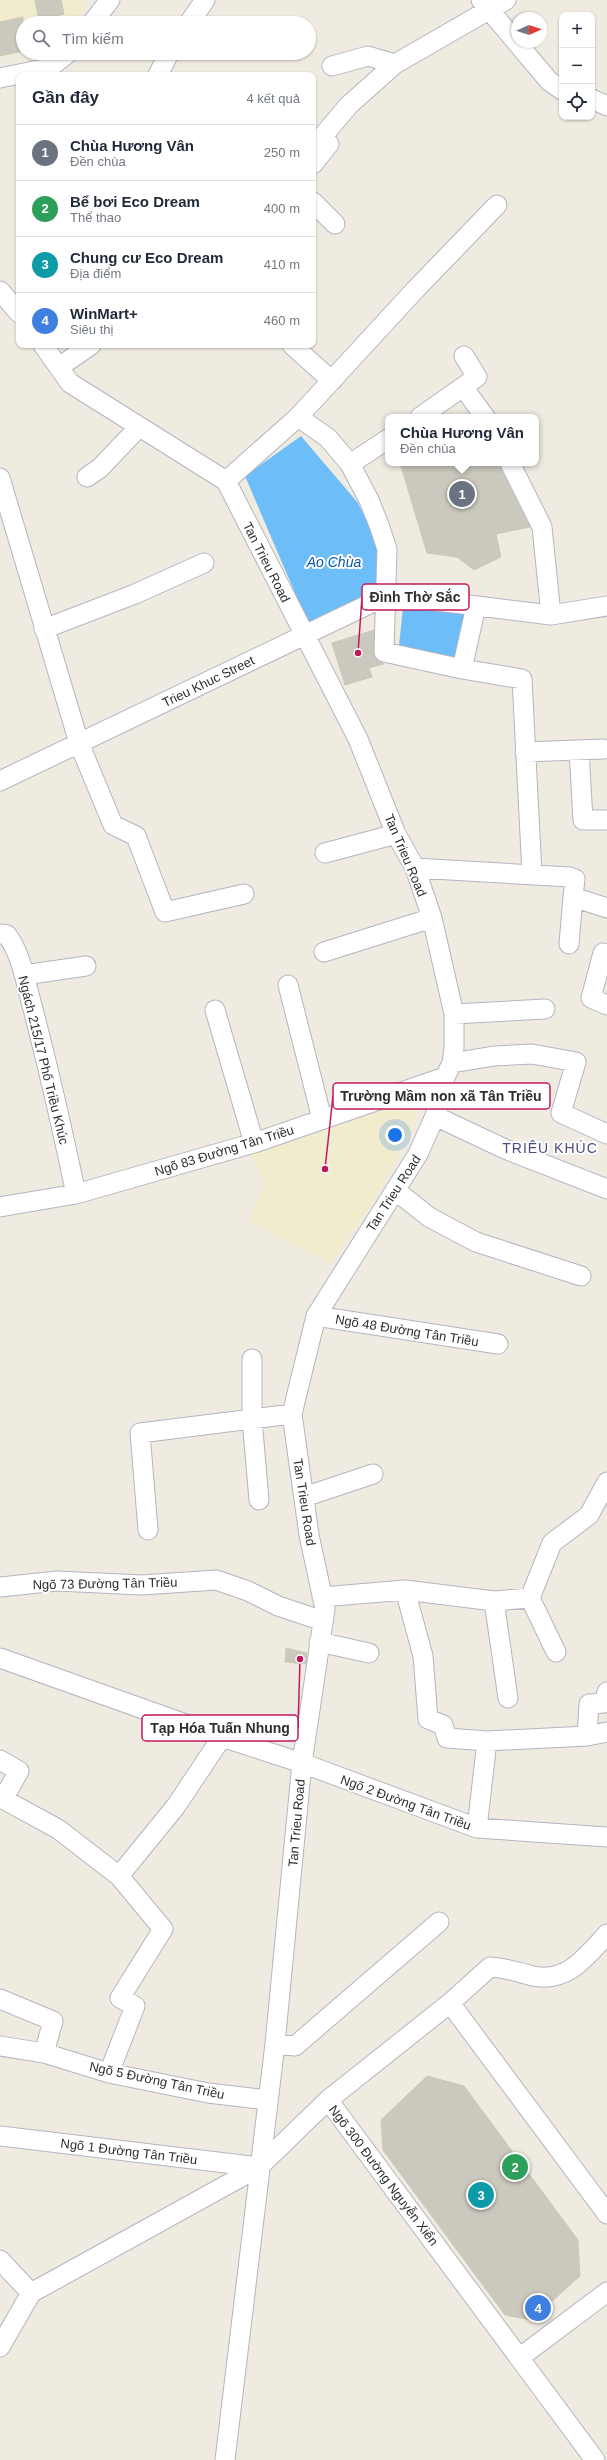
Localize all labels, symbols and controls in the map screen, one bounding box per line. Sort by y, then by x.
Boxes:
north arrow [511,12,547,48]
map controls [559,12,595,120]
button: + [559,12,595,48]
search box [16,16,316,60]
icon: search [30,27,52,49]
text: Tìm kiếm [62,30,124,47]
button: − [559,48,595,84]
button: locate [559,84,595,120]
text: Gần đây [32,88,99,107]
text: 4 kết quả [247,91,300,106]
text: Chùa Hương Vân [70,137,194,154]
text: 1 [41,145,49,160]
text: 250 m [264,145,300,160]
text: Đền chùa [70,154,126,169]
text: Bể bơi Eco Dream [70,193,200,210]
text: 2 [41,201,49,216]
text: 400 m [264,201,300,216]
text: Thể thao [70,210,121,225]
text: Chung cư Eco Dream [70,249,223,266]
text: 3 [41,257,49,272]
text: 410 m [264,257,300,272]
text: Địa điểm [70,266,121,281]
text: WinMart+ [70,305,138,322]
text: 4 [41,313,49,328]
text: 460 m [264,313,300,328]
text: Siêu thị [70,322,113,337]
popup [385,414,539,466]
text: Chùa Hương Vân [400,424,524,441]
text: Đền chùa [400,441,456,456]
pin: 1 [449,479,475,509]
street label: Tan Trieu Road [240,520,293,605]
water label: Ao Chùa [306,554,361,570]
callout: Đình Thờ Sắc [362,584,469,610]
text: Đình Thờ Sắc [370,588,461,605]
street label: Trieu Khuc Street [160,652,257,710]
street label: Tan Trieu Road [381,812,430,899]
street label: Ngách 215/17 Phố Triều Khúc [15,974,72,1147]
callout: Trường Mầm non xã Tân Triều [333,1083,550,1109]
text: Trường Mầm non xã Tân Triều [340,1088,542,1104]
street label: Ngõ 83 Đường Tân Triều [153,1122,296,1179]
your location [385,1125,405,1145]
district label: TRIÊU KHÚC [502,1140,598,1156]
street label: Tan Trieu Road [363,1152,424,1234]
street label: Ngõ 48 Đường Tân Triều [334,1312,480,1349]
street label: Tan Trieu Road [290,1457,319,1547]
street label: Ngõ 73 Đường Tân Triều [32,1575,178,1592]
callout: Tạp Hóa Tuấn Nhung [142,1715,298,1741]
text: Tạp Hóa Tuấn Nhung [150,1720,290,1736]
street label: Ngõ 2 Đường Tân Triều [339,1772,473,1833]
street label: Tan Trieu Road [285,1778,308,1868]
street label: Ngõ 5 Đường Tân Triều [88,2059,226,2102]
street label: Ngõ 300 Đường Nguyễn Xiển [326,2102,441,2248]
street label: Ngõ 1 Đường Tân Triều [60,2136,198,2167]
pin: 2 [502,2152,528,2182]
pin: 3 [468,2180,494,2210]
pin: 4 [525,2293,551,2323]

